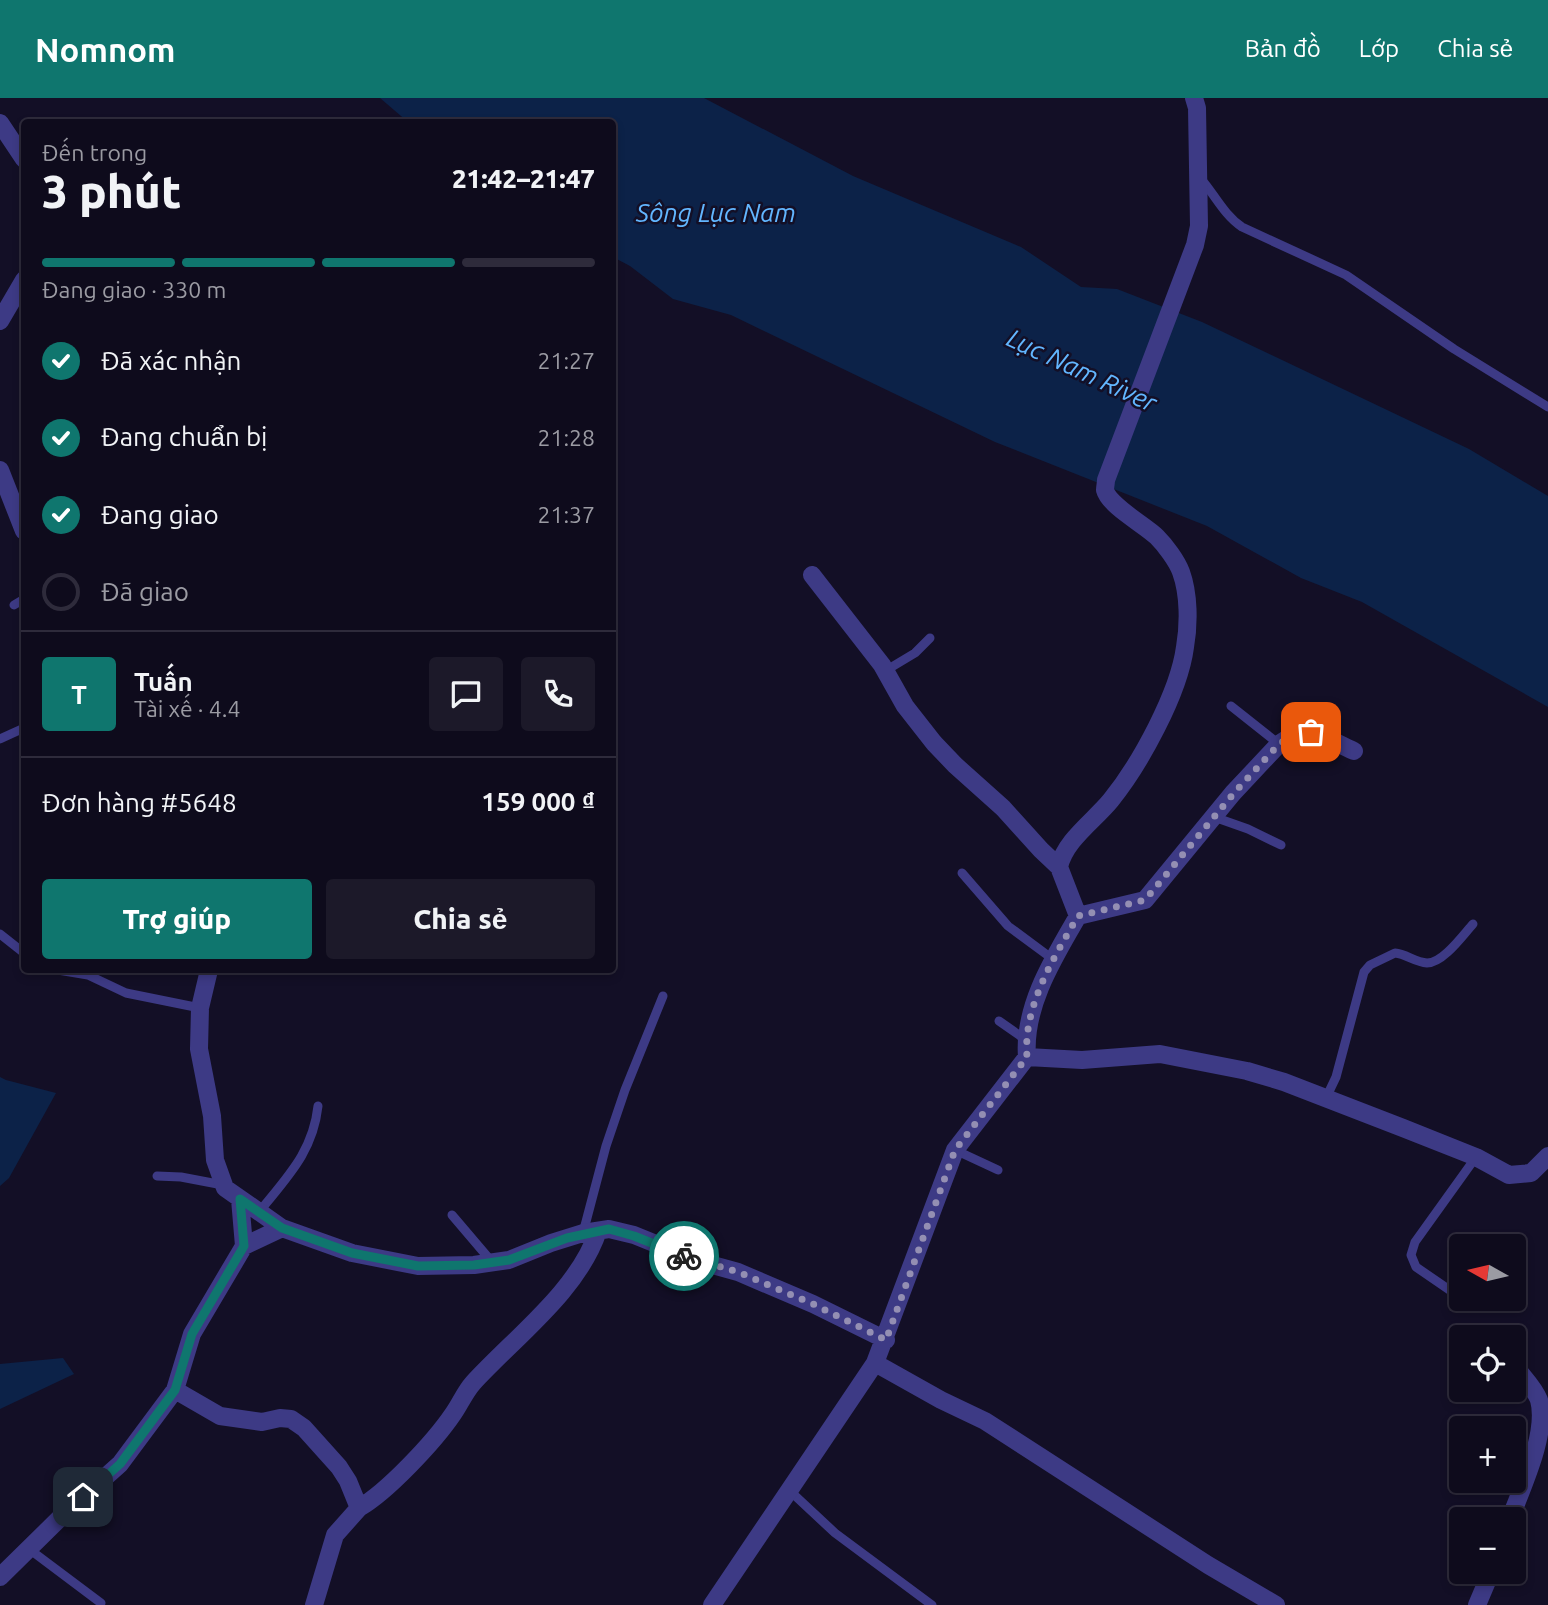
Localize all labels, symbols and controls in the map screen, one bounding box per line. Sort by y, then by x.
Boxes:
text: Nomnom [35,31,176,68]
text: Bản đồ [1245,35,1321,62]
text: Lớp [1359,35,1399,62]
text: Chia sẻ [1437,35,1513,62]
text: Đến trong [42,140,147,165]
text: 21:42–21:47 [452,164,595,193]
text: 3 phút [42,165,181,217]
water label: Sông Lục Nam [635,198,796,227]
text: Đang giao · 330 m [42,277,226,302]
water label: Lục Nam River [1003,323,1162,418]
icon: check [42,342,80,380]
text: Đã xác nhận [101,346,241,375]
text: 21:27 [537,348,595,373]
icon: check [42,419,80,457]
text: Đang chuẩn bị [101,422,267,451]
text: 21:28 [537,425,595,450]
icon: check [42,496,80,534]
text: Đang giao [101,500,219,529]
text: 21:37 [537,502,595,527]
text: Đã giao [101,577,189,606]
button: chat [429,657,503,731]
button: phone [521,657,595,731]
text: Tuấn [134,667,193,696]
text: T [71,680,87,709]
text: Tài xế · 4.4 [134,696,240,721]
pin [1281,702,1341,762]
icon: bag [1292,713,1330,751]
text: 159 000 ₫ [481,787,595,816]
text: Đơn hàng #5648 [42,788,237,817]
button: Trợ giúp [42,879,312,959]
button: Chia sẻ [326,879,595,959]
courier [649,1221,719,1291]
north arrow [1449,1234,1526,1311]
map controls [1449,1234,1526,1584]
icon: bike [665,1237,703,1275]
button: locate [1449,1325,1526,1402]
button: + [1449,1416,1526,1493]
pin [53,1467,113,1527]
icon: home [64,1478,102,1516]
button: − [1449,1507,1526,1584]

